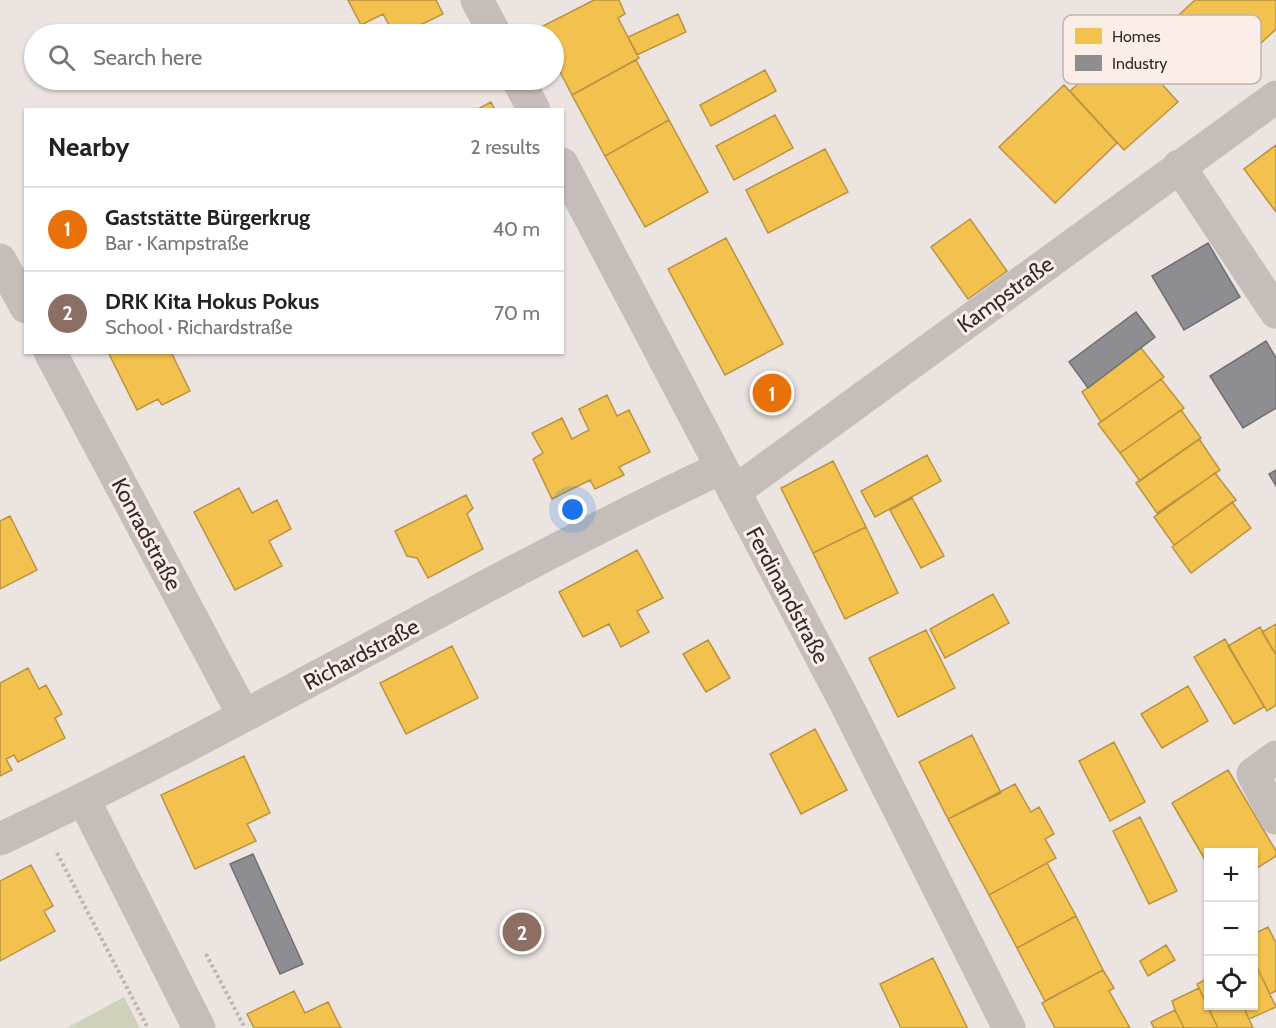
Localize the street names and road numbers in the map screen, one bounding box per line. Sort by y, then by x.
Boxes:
street label: Kampstraße [952,250,1059,338]
street label: Konradstraße [106,473,187,595]
street label: Ferdinandstraße [740,522,835,668]
street label: Richardstraße [299,613,424,696]

